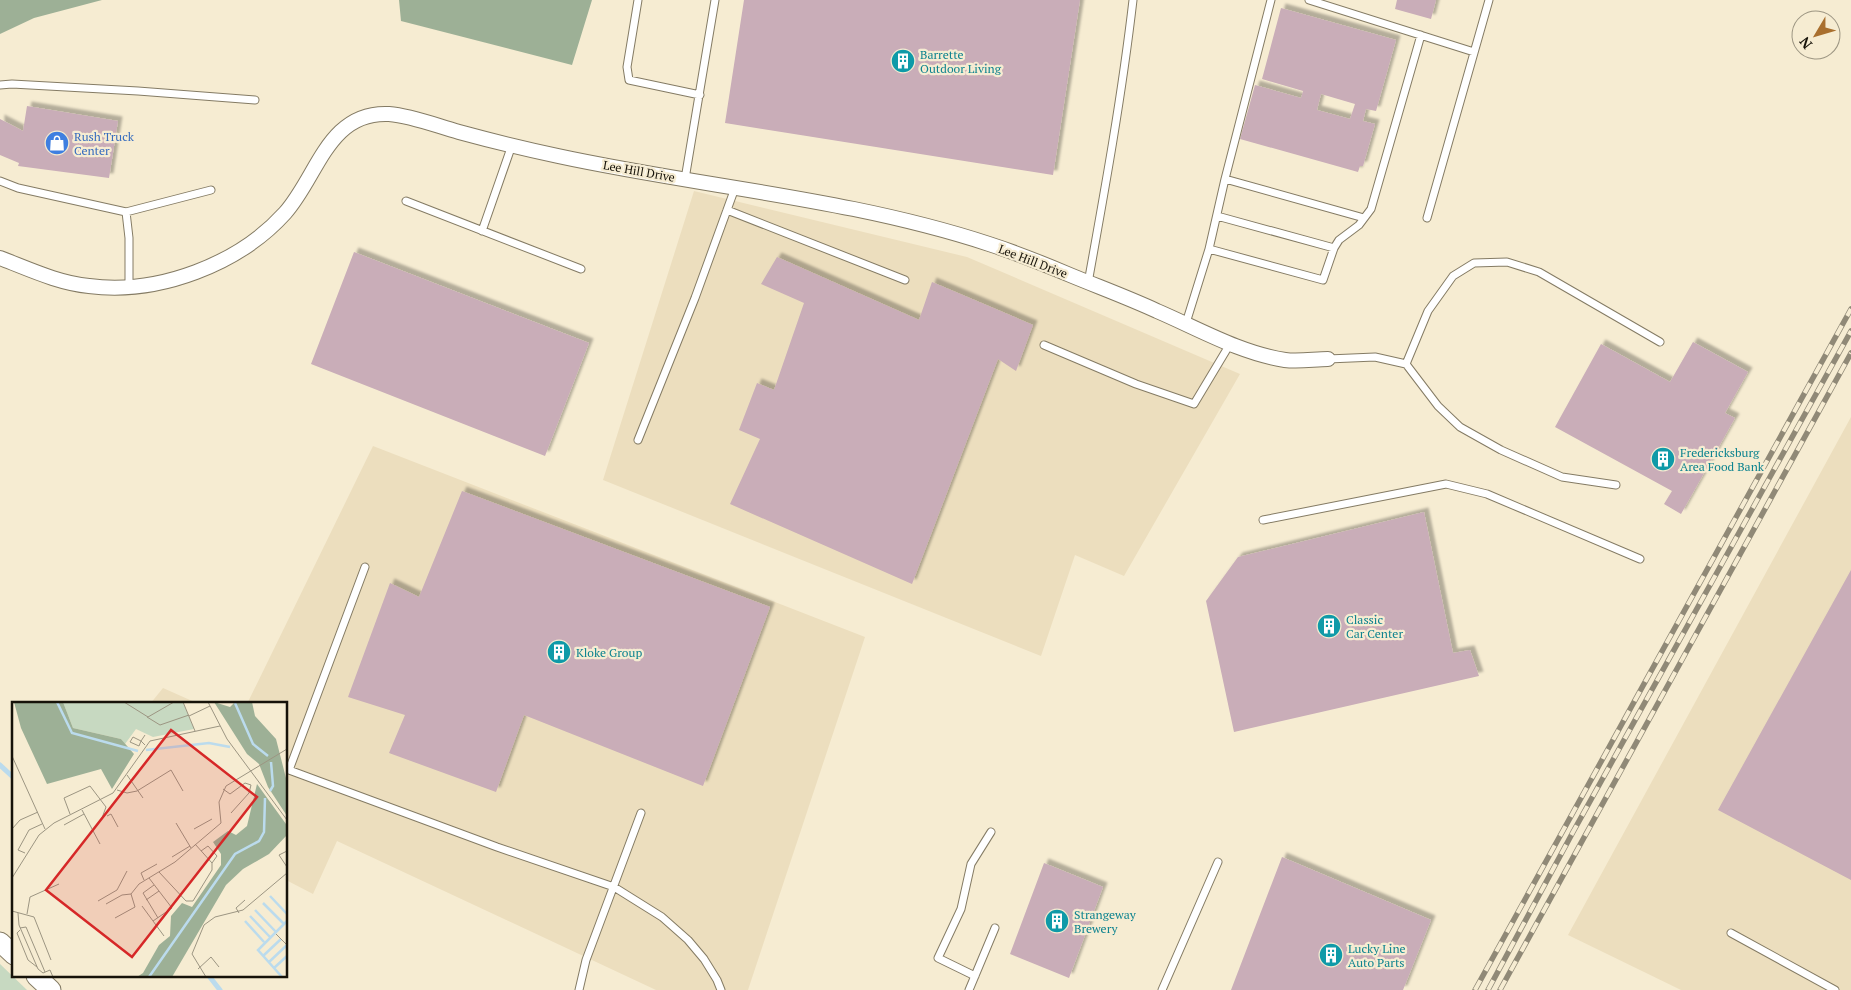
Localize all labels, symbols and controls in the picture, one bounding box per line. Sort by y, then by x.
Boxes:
north arrow [1791,10,1841,60]
text: N [1794,33,1816,53]
place label: Barrette Outdoor Living [920,47,1002,76]
building icon: Barrette Outdoor Living [890,48,916,74]
place label: Rush Truck Center [74,129,135,158]
shop icon: Rush Truck Center [44,130,70,156]
street label: Lee Hill Drive [602,157,676,185]
street label: Lee Hill Drive [996,241,1070,281]
place label: Fredericksburg Area Food Bank [1680,445,1765,474]
building icon: Fredericksburg Area Food Bank [1650,446,1676,472]
place label: Classic Car Center [1346,612,1403,641]
building icon: Classic Car Center [1316,613,1342,639]
building icon: Kloke Group [546,639,572,665]
place label: Kloke Group [576,645,642,660]
inset map [12,702,288,978]
place label: Strangeway Brewery [1074,907,1137,936]
building icon: Strangeway Brewery [1044,908,1070,934]
place label: Lucky Line Auto Parts [1348,941,1406,970]
building icon: Lucky Line Auto Parts [1318,942,1344,968]

